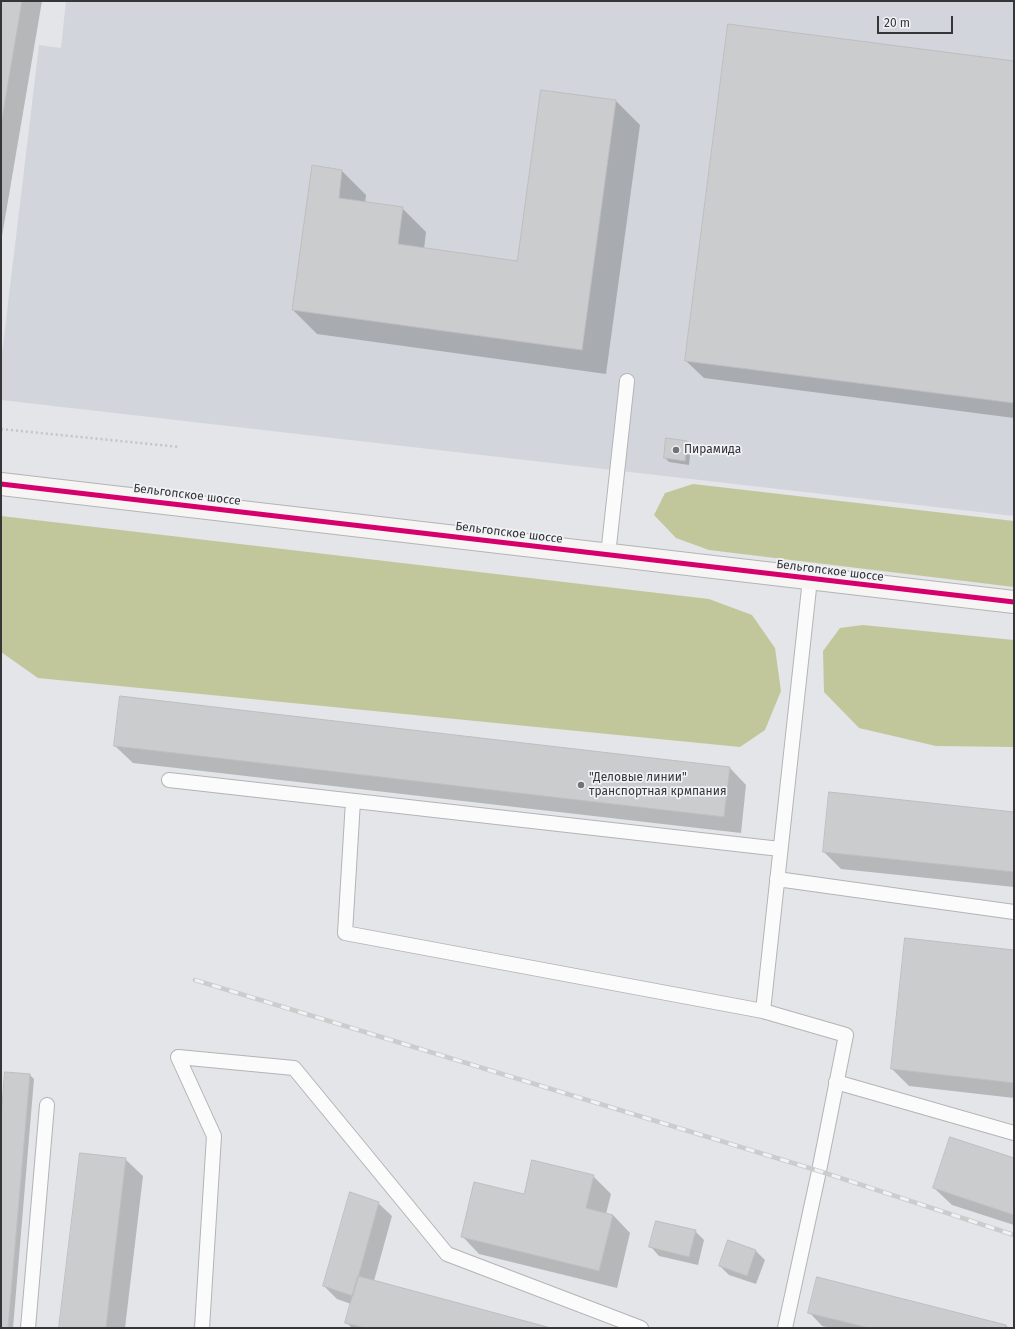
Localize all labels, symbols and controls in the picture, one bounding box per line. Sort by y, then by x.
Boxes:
scale bar [879,8,955,34]
text: 20 m [884,16,910,30]
place label: Пирамида [684,443,741,457]
marker: Пирамида [671,445,681,455]
street label: Бельгопское шоссе [132,481,242,509]
street label: Бельгопское шоссе [454,519,564,547]
street label: Бельгопское шоссе [775,557,885,585]
place label: "Деловые линии" транспортная крмпания [589,771,727,799]
marker: "Деловые линии" транспортная крмпания [576,780,586,790]

